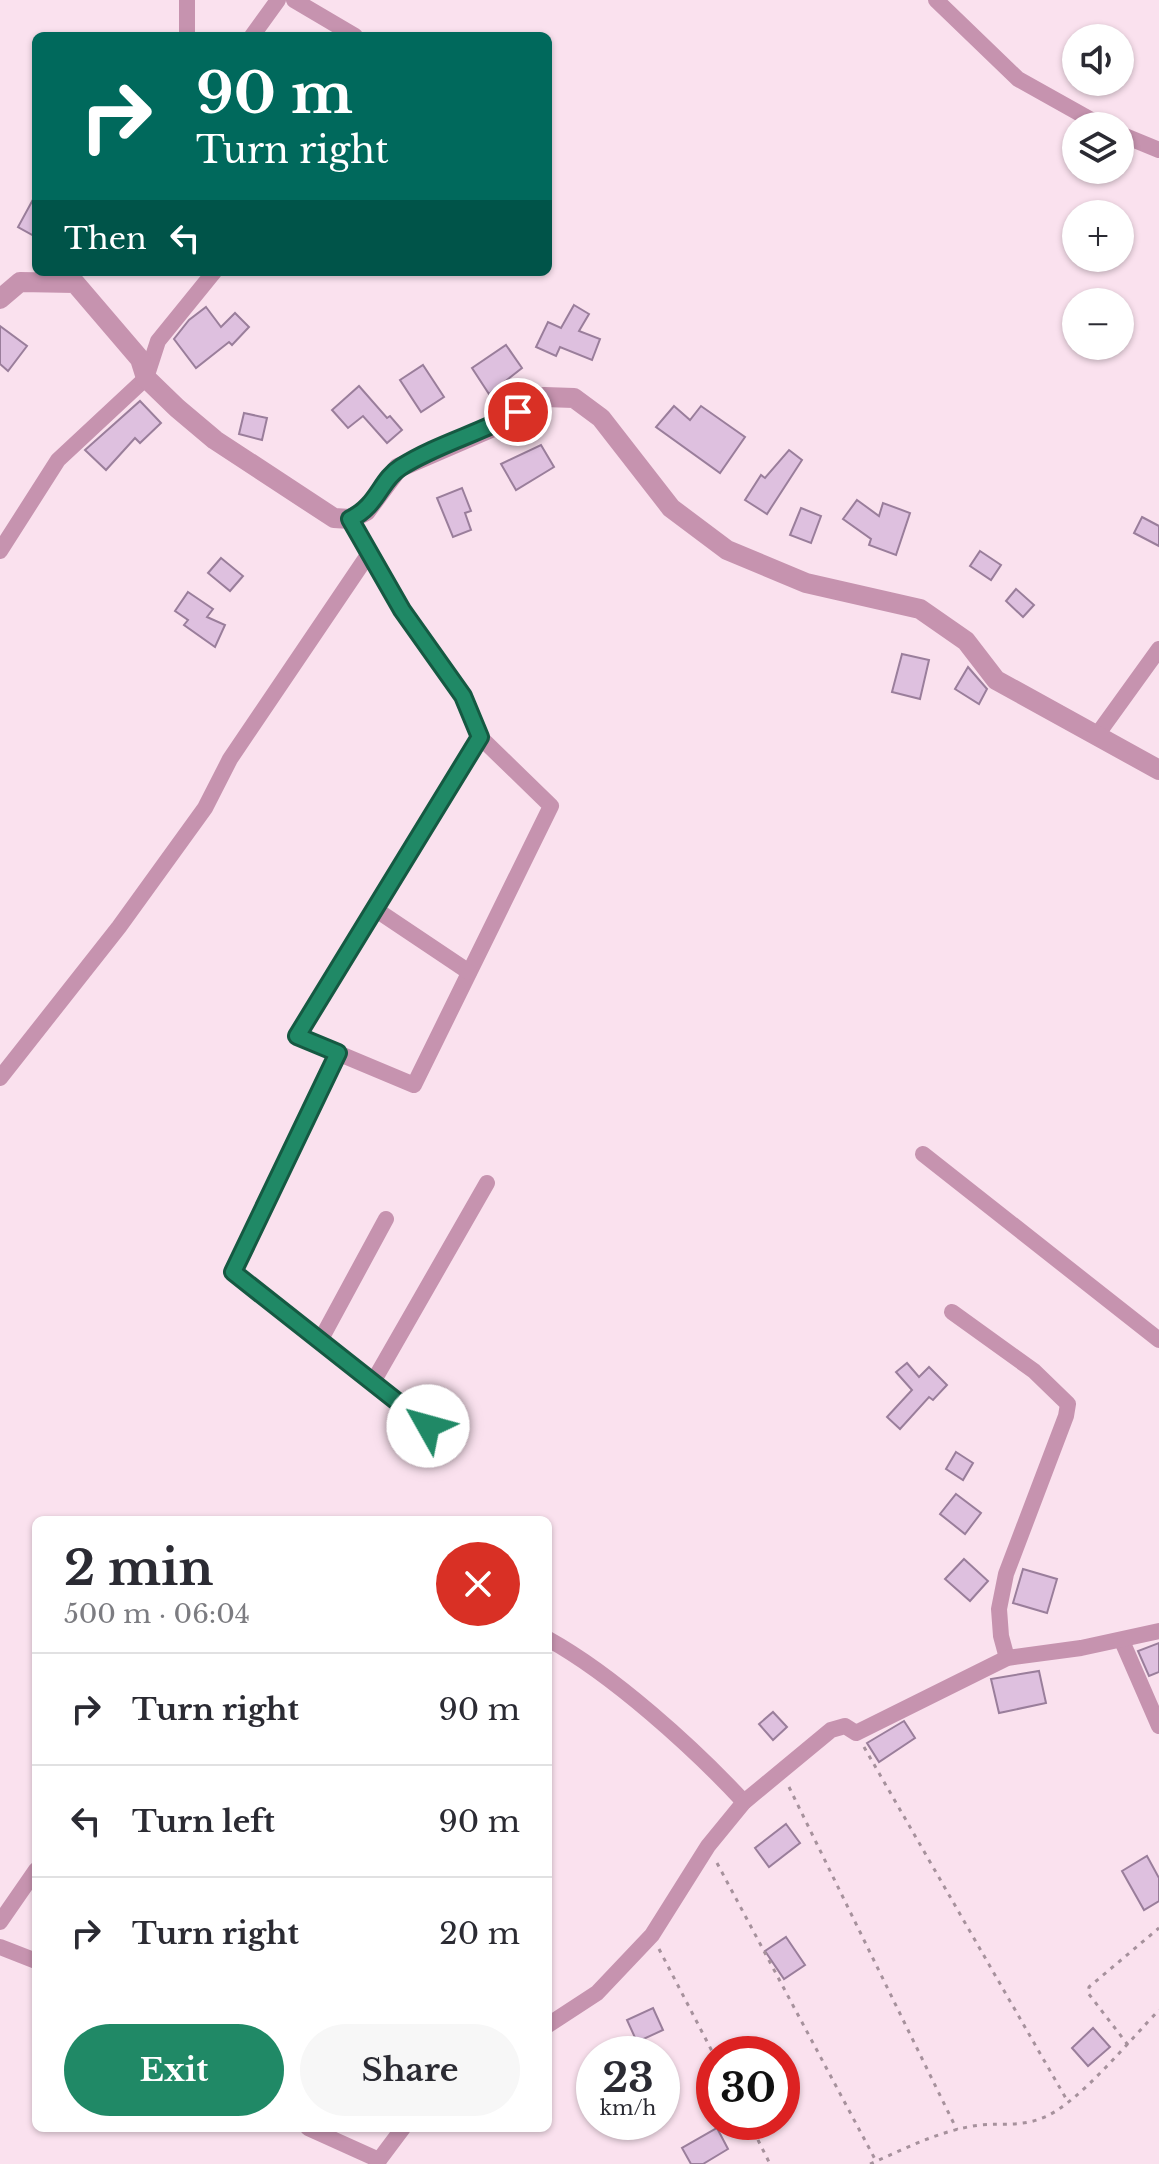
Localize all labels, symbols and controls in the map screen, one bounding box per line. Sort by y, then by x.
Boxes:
map controls [1062,24,1134,360]
button: sound [1062,24,1134,96]
text: 90 m [196,59,353,128]
icon: right [64,64,168,168]
button: layers [1062,112,1134,184]
text: Turn right [196,128,389,173]
button: + [1062,200,1134,272]
icon: left [163,216,207,260]
text: Then [64,220,147,257]
button: − [1062,288,1134,360]
pin [484,378,552,446]
icon: arrive [496,390,540,434]
position arrow [386,1384,470,1468]
text: 2 min [64,1538,213,1598]
button: close [436,1542,520,1626]
text: 500 m · 06:04 [64,1598,250,1630]
icon: right [64,1687,108,1731]
text: Turn right [132,1691,299,1728]
text: 90 m [438,1691,520,1728]
icon: left [64,1799,108,1843]
text: Turn left [132,1803,275,1840]
text: 90 m [438,1803,520,1840]
icon: right [64,1911,108,1955]
text: Turn right [132,1915,299,1952]
text: 20 m [439,1915,520,1952]
button: Exit [64,2024,284,2116]
button: Share [300,2024,520,2116]
speed limit sign: 30 [696,2036,800,2140]
text: 23 [602,2053,654,2103]
text: km/h [600,2096,656,2120]

